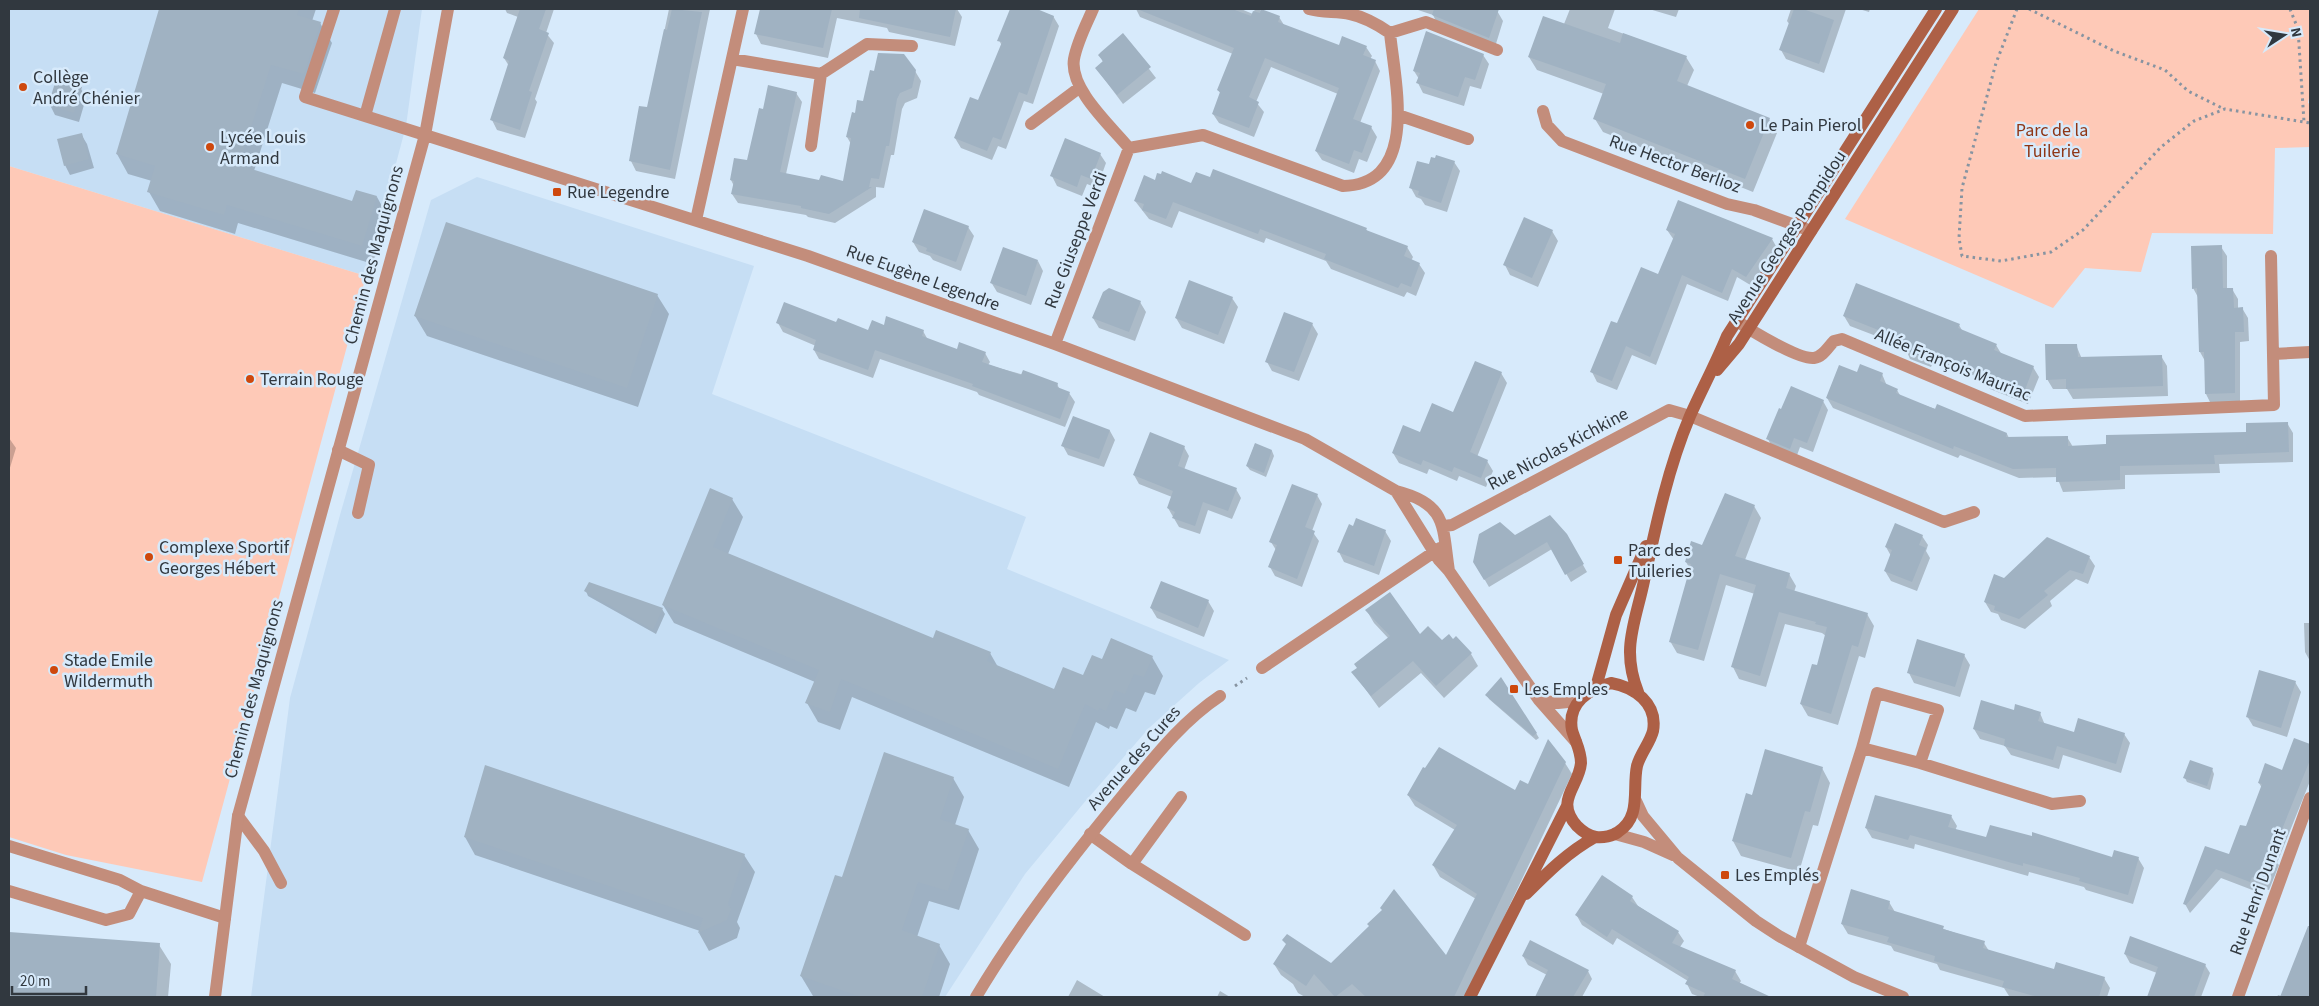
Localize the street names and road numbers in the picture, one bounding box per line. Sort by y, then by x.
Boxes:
street label: Rue Hector Berlioz [1606,129,1745,200]
street label: Avenue Georges Pompidou [1721,145,1853,329]
street label: Chemin des Maquignons [338,163,410,347]
street label: Rue Giuseppe Verdi [1038,168,1114,312]
street label: Rue Eugène Legendre [843,239,1003,317]
street label: Allée François Mauriac [1871,322,2035,408]
street label: Rue Nicolas Kichkine [1483,401,1633,497]
street label: Chemin des Maquignons [218,597,290,781]
street label: Avenue des Cures [1081,700,1187,816]
street label: Rue Henri Dunant [2223,825,2293,959]

